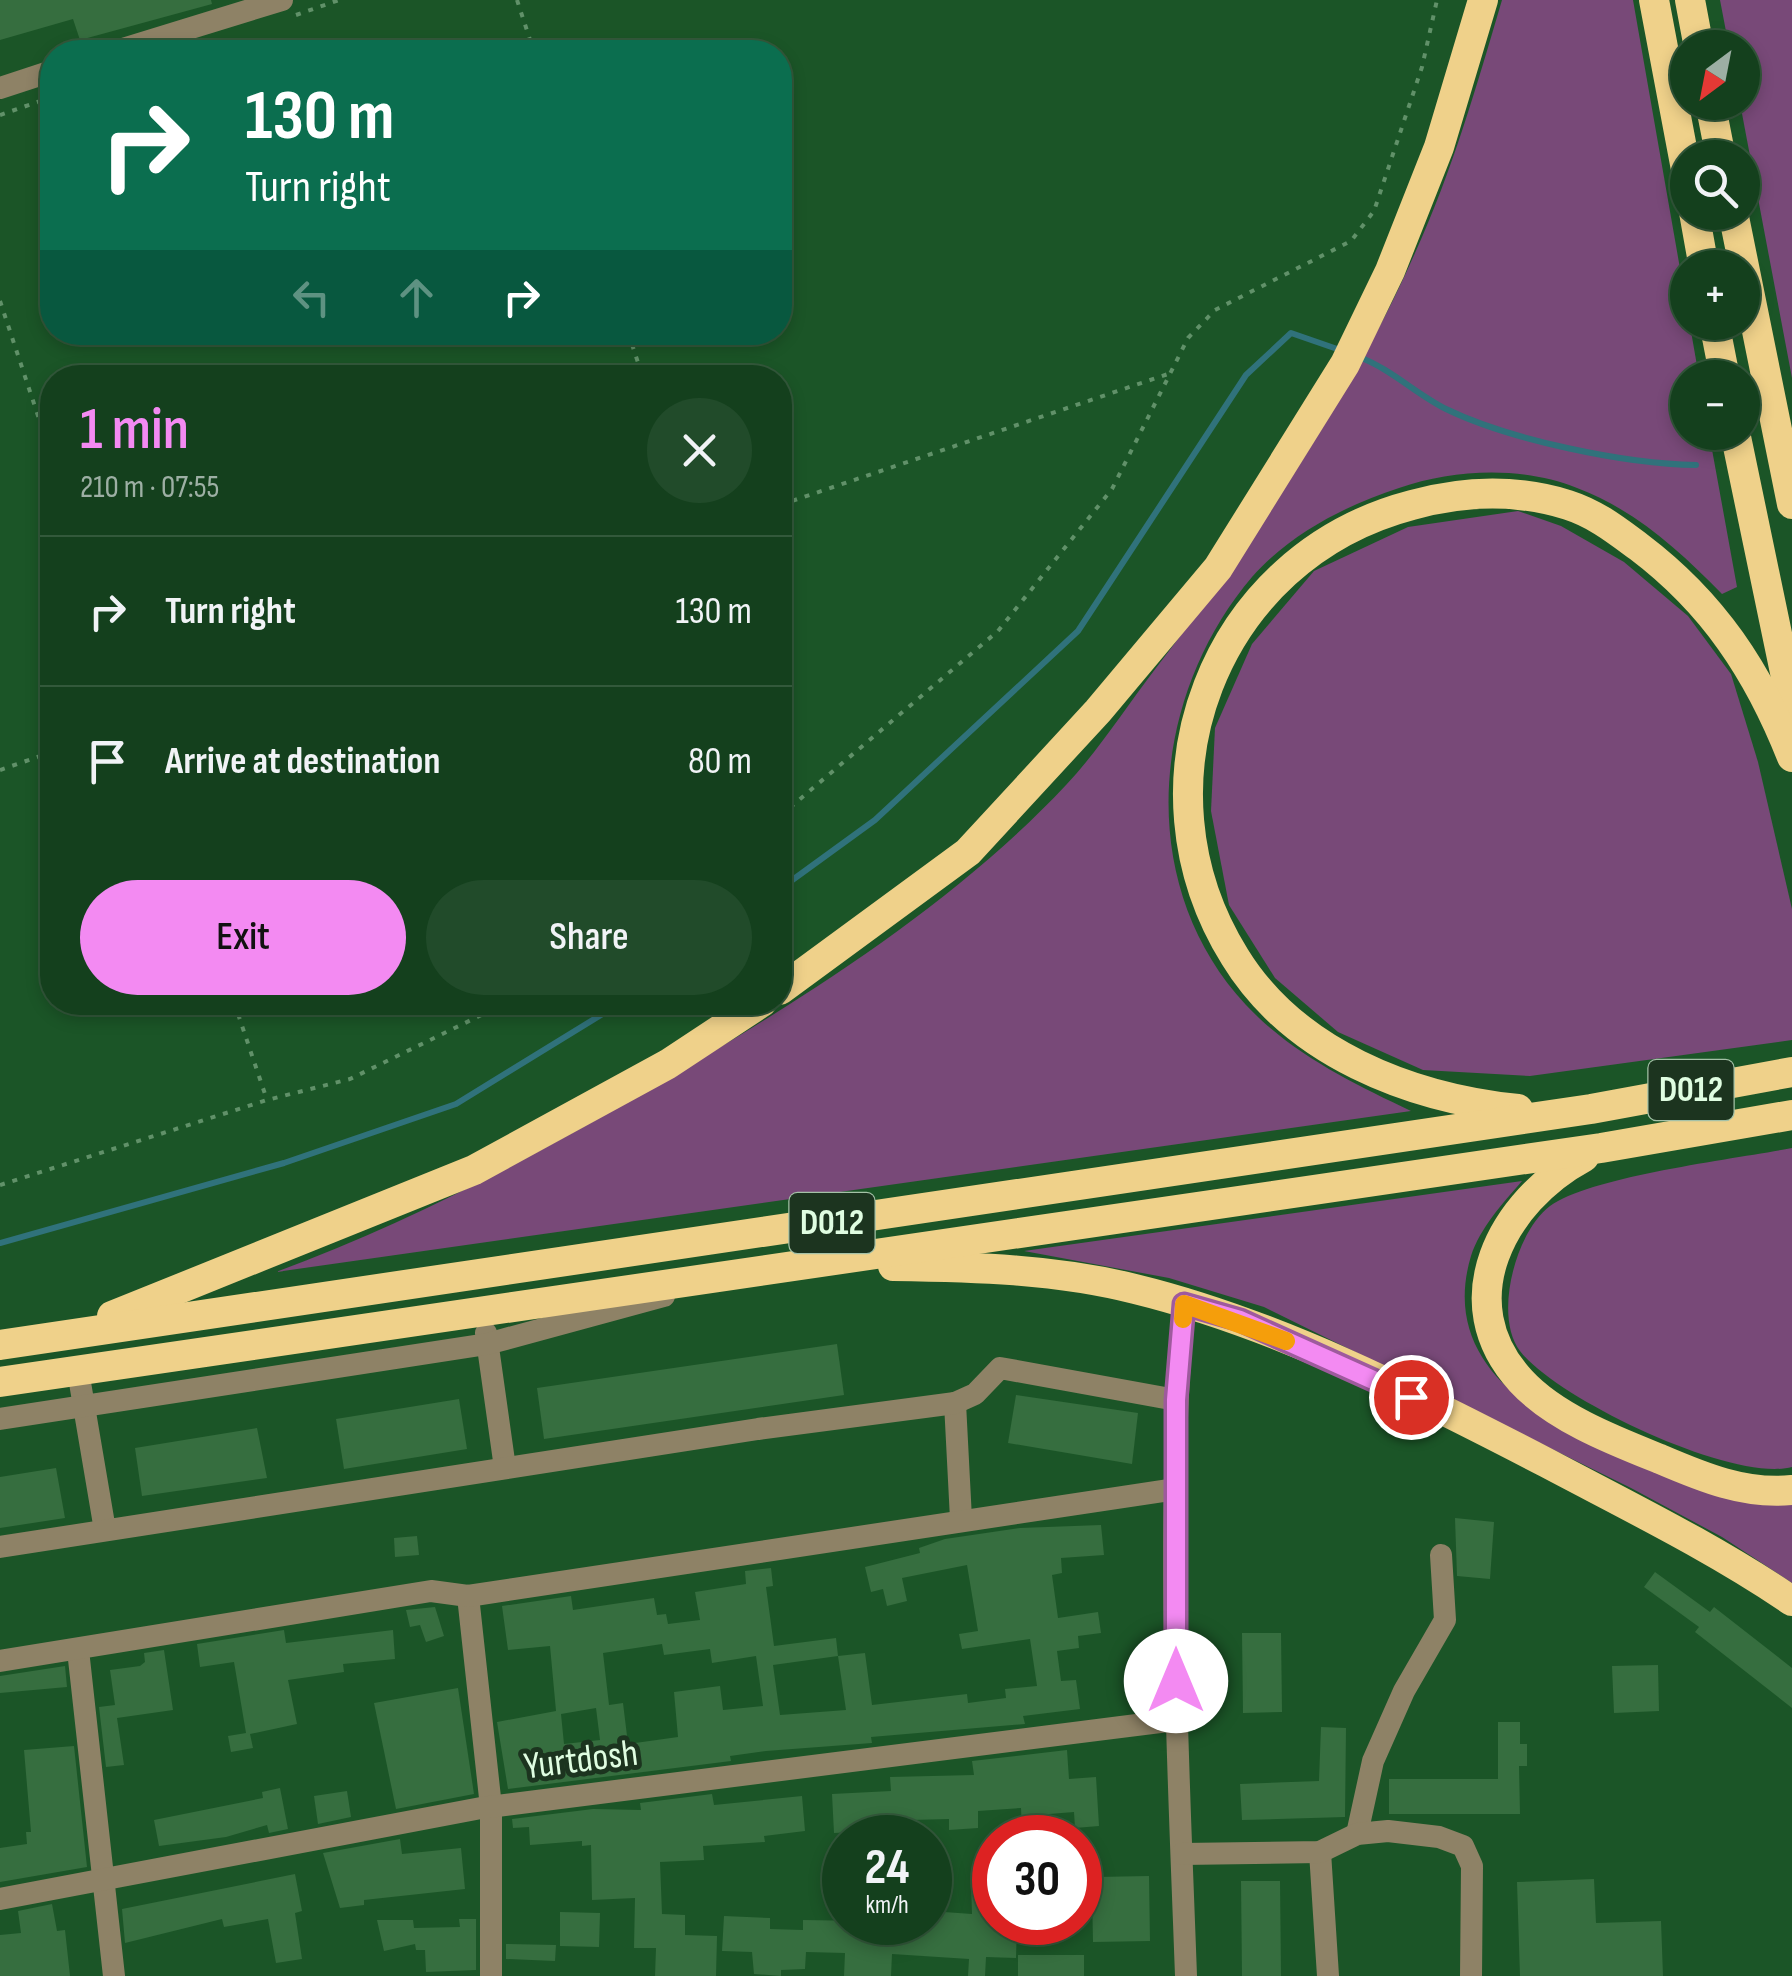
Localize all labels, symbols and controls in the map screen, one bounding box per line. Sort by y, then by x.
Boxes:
north arrow [1670,30,1760,120]
map controls [1670,30,1760,450]
text: 130 m [245,75,394,159]
icon: right [80,80,210,210]
button: search [1670,140,1760,230]
text: Turn right [245,160,391,215]
button: + [1670,250,1760,340]
icon: left [284,270,339,325]
icon: ahead [389,270,444,325]
icon: right [494,270,549,325]
button: − [1670,360,1760,450]
text: 1 min [80,394,189,466]
button: close [647,398,752,503]
text: 210 m · 07:55 [80,468,219,507]
icon: right [80,584,135,639]
text: Turn right [165,589,296,634]
text: 130 m [675,589,752,634]
icon: arrive [80,734,135,789]
text: Arrive at destination [165,739,440,784]
text: 80 m [688,739,752,784]
button: Exit [80,880,406,995]
button: Share [426,880,752,995]
road number: D012 [1648,1060,1734,1120]
road number: D012 [790,1193,874,1253]
pin [1369,1355,1454,1440]
icon: arrive [1384,1370,1439,1425]
position arrow [1124,1629,1228,1733]
street label: Yurtdosh [521,1731,641,1789]
speed limit sign: 30 [972,1815,1102,1945]
text: 24 [865,1838,909,1898]
text: km/h [865,1890,909,1921]

